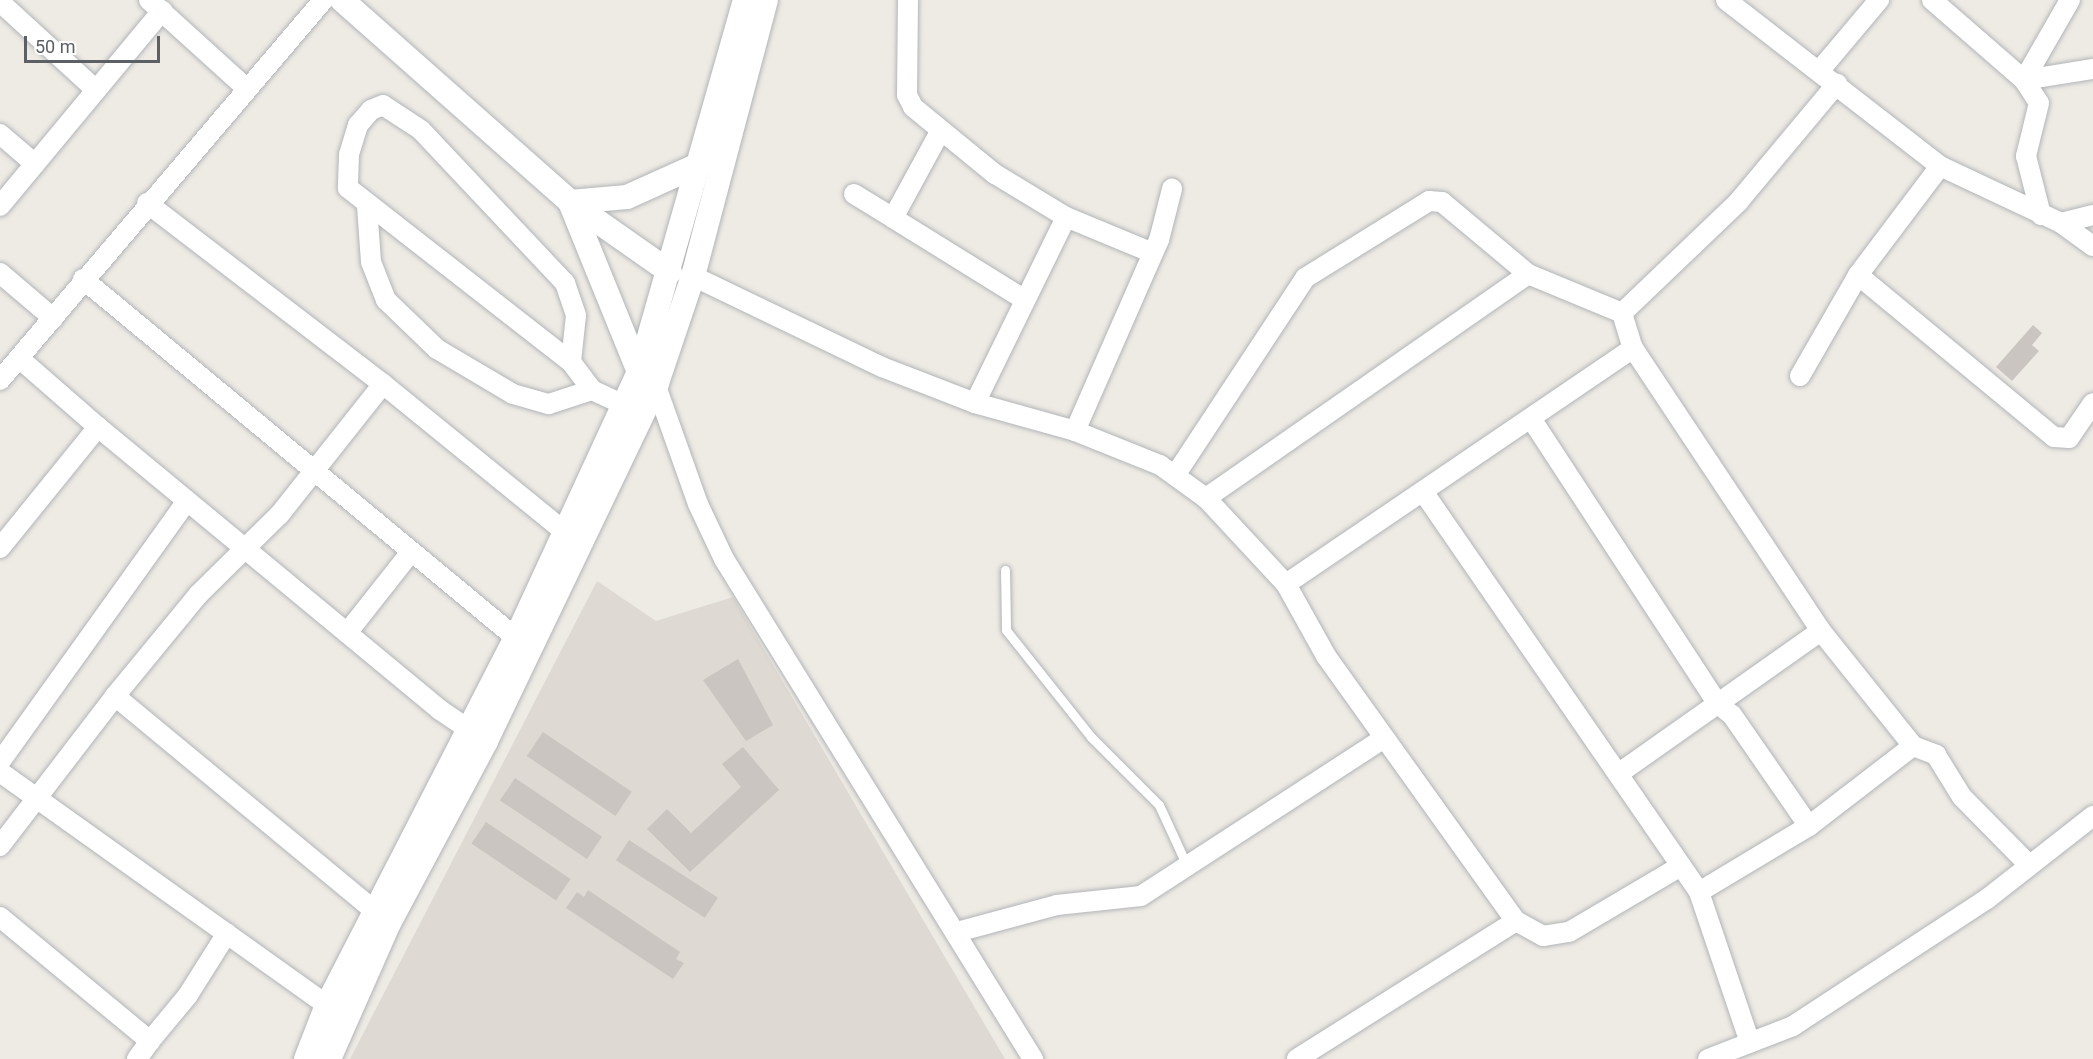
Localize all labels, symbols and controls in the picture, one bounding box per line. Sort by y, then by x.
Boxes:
scale bar [27,24,164,62]
text: 50 m [35,36,75,57]

